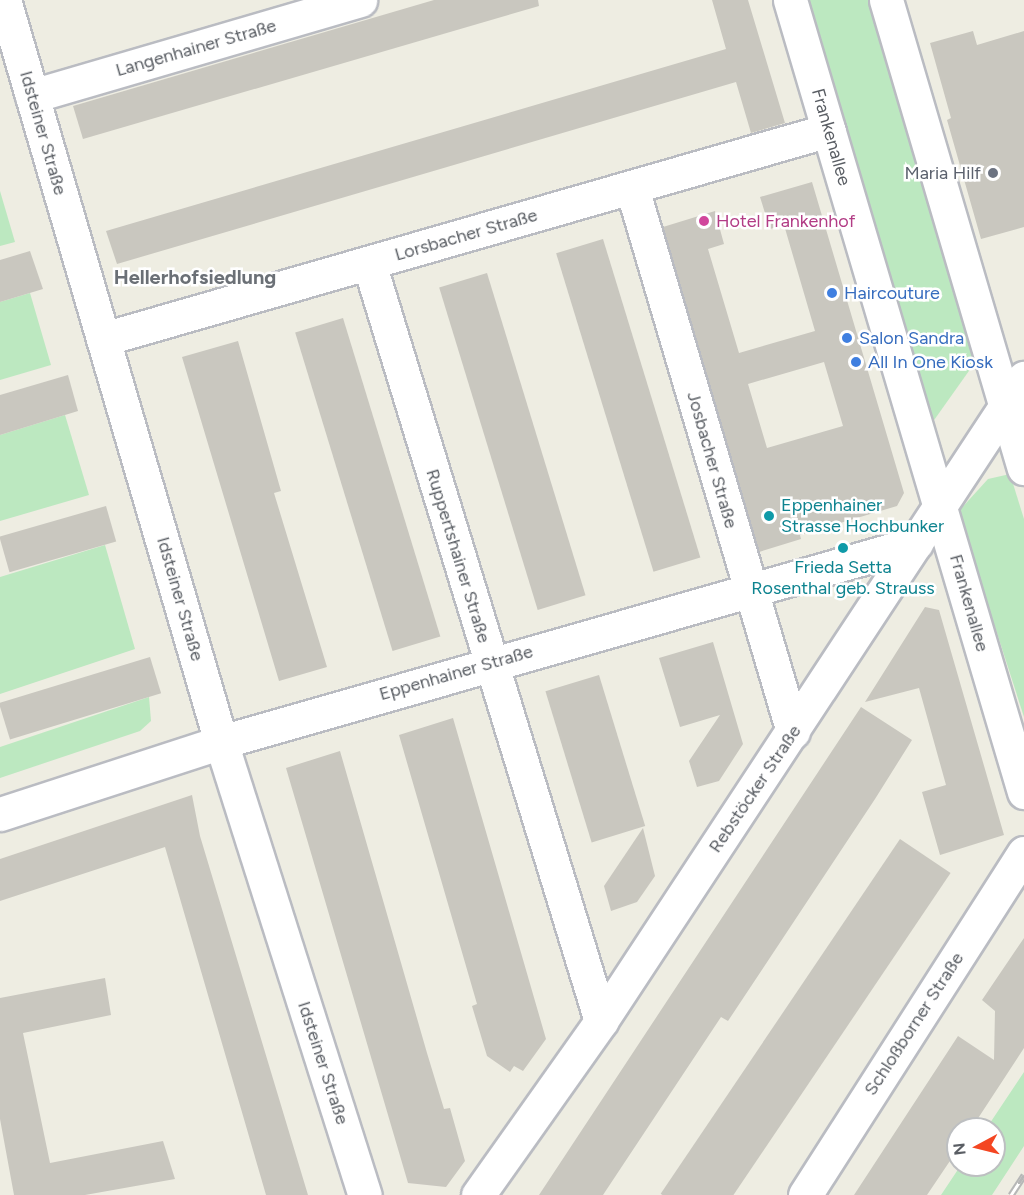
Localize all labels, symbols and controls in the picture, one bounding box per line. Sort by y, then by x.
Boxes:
street label: Langenhainer Straße [113,15,279,81]
street label: Idsteiner Straße [15,68,71,198]
street label: Frankenallee [807,86,855,188]
place label: Maria Hilf [904,162,981,184]
marker: Maria Hilf [986,166,1000,180]
street label: Lorsbacher Straße [392,204,540,266]
place label: Hotel Frankenhof [716,210,855,232]
marker: Hotel Frankenhof [697,214,711,228]
district label: Hellerhofsiedlung [114,265,276,289]
place label: Haircouture [844,282,940,304]
marker: Haircouture [825,286,839,300]
place label: Salon Sandra [859,327,964,349]
marker: Salon Sandra [840,331,854,345]
place label: All In One Kiosk [868,351,993,373]
marker: All In One Kiosk [849,355,863,369]
street label: Josbacher Straße [682,389,742,531]
street label: Ruppertshainer Straße [421,466,495,646]
place label: Eppenhainer Strasse Hochbunker [781,495,944,538]
marker: Eppenhainer Strasse Hochbunker [762,509,776,523]
street label: Idsteiner Straße [152,534,208,664]
marker: Frieda Setta Rosenthal geb. Strauss [836,541,850,555]
street label: Frankenallee [945,552,993,654]
place label: Frieda Setta Rosenthal geb. Strauss [751,557,935,600]
street label: Eppenhainer Straße [377,641,535,705]
street label: Rebstöcker Straße [704,721,806,857]
street label: Schloßborner Straße [860,949,968,1099]
street label: Idsteiner Straße [293,999,353,1127]
north arrow [946,1117,1006,1177]
text: N [949,1142,970,1156]

